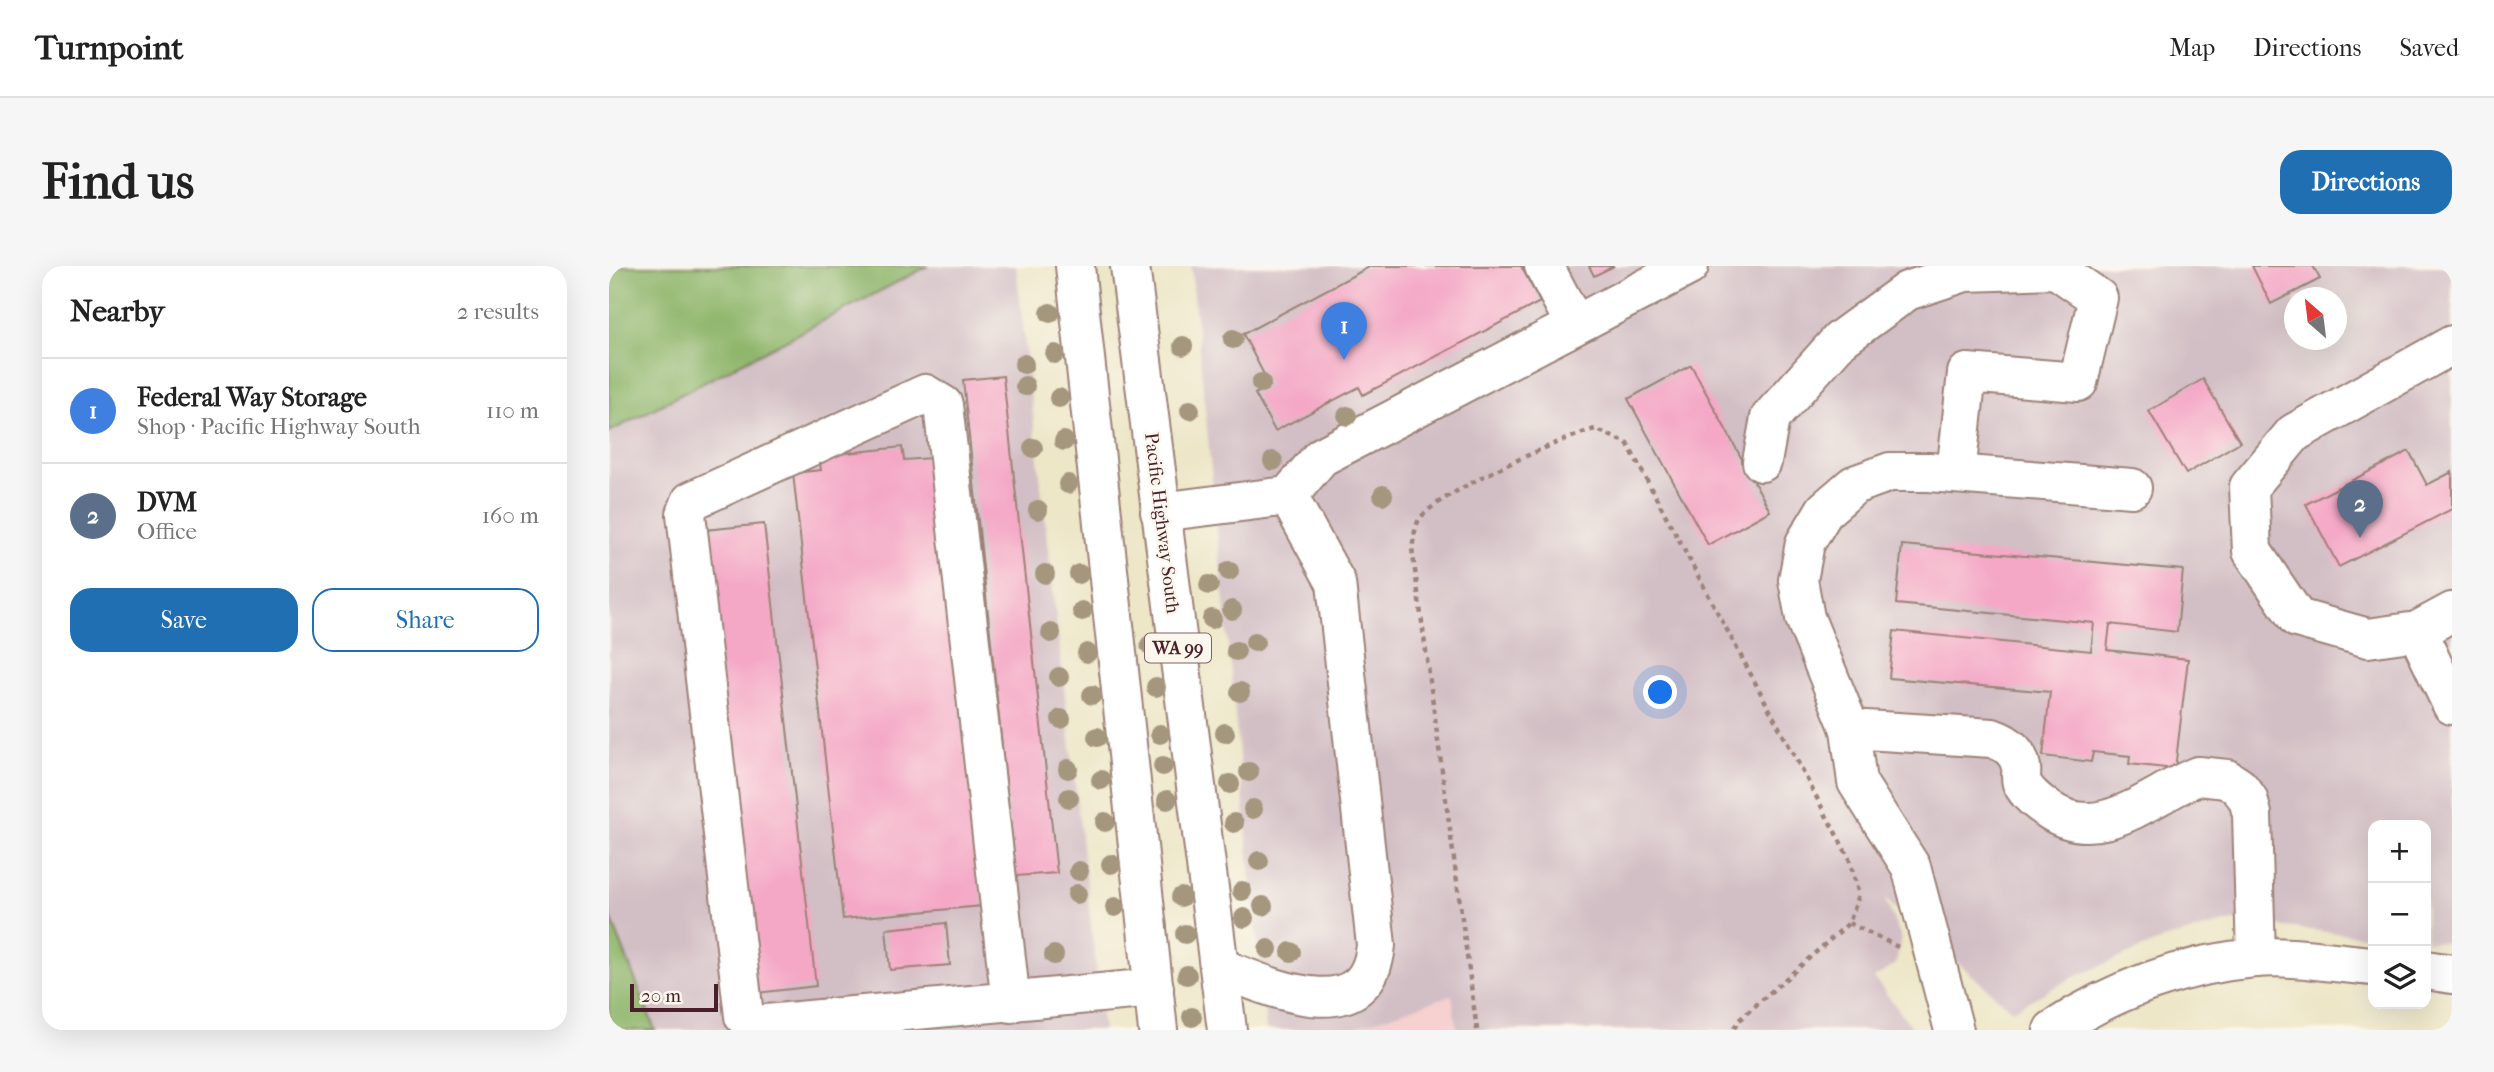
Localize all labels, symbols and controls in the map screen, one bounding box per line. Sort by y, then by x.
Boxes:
text: Turnpoint [35,29,183,68]
text: Map [2169,34,2215,62]
text: Directions [2253,34,2361,62]
text: Saved [2399,34,2459,62]
button: Directions [2280,150,2452,214]
text: Find us [42,153,194,211]
north arrow [2284,287,2347,350]
text: Nearby [70,294,165,329]
text: 2 results [457,298,539,325]
pin: 1 [1321,302,1367,360]
text: Federal Way Storage [137,382,367,413]
text: 1 [89,397,97,424]
text: 110 m [486,397,539,424]
text: Shop · Pacific Highway South [137,413,421,440]
street label: Pacific Highway South [1140,431,1184,615]
pin: 2 [2337,480,2383,538]
text: DVM [137,487,197,518]
text: 2 [87,502,99,529]
text: 160 m [482,502,539,529]
text: Office [137,518,197,545]
button: Save [70,588,298,652]
button: Share [312,588,539,652]
road number: WA 99 [1145,634,1211,662]
your location [1643,675,1677,709]
map controls [2368,820,2431,1009]
button: + [2368,820,2431,883]
button: − [2368,883,2431,946]
button: layers [2368,946,2431,1009]
scale bar [630,981,717,1013]
text: 20 m [641,985,681,1007]

